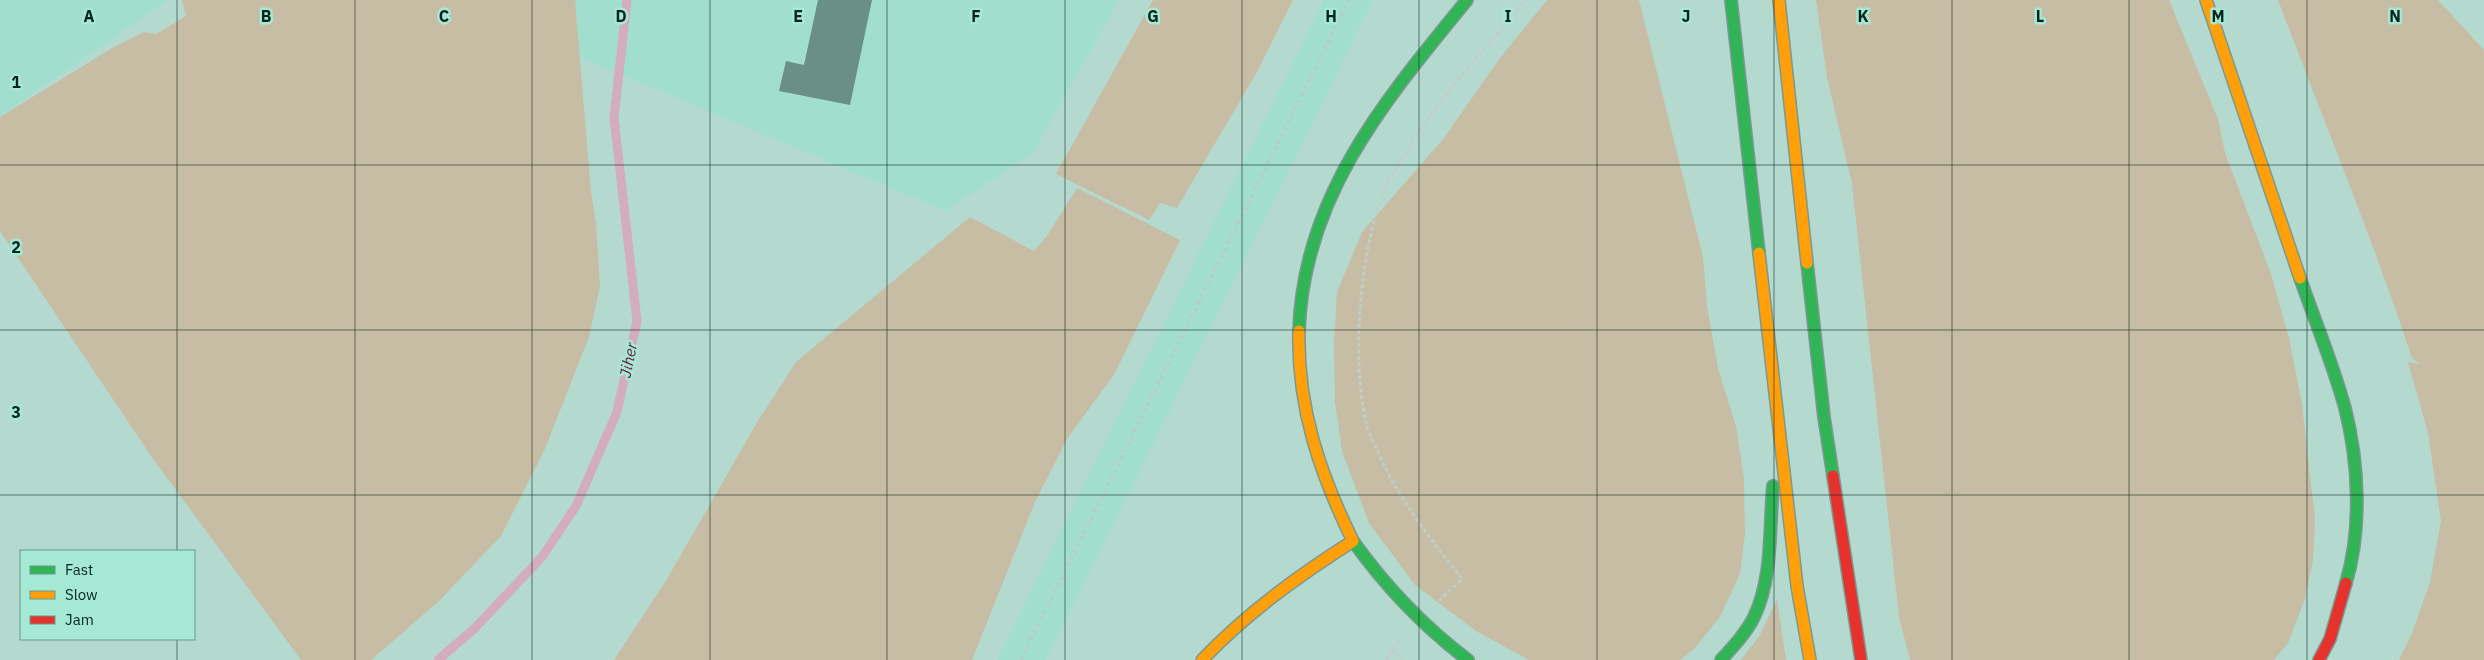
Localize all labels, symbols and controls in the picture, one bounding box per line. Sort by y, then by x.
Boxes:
text: A [84,6,95,26]
text: B [261,6,272,26]
text: C [439,6,449,26]
text: D [615,6,627,26]
text: E [793,6,803,26]
text: F [971,6,981,26]
text: G [1147,6,1159,26]
text: H [1325,6,1337,26]
text: I [1505,6,1512,26]
text: J [1682,6,1690,26]
text: K [1857,6,1869,26]
text: L [2036,6,2044,26]
text: M [2211,6,2225,26]
text: N [2389,6,2401,26]
text: 1 [11,72,21,92]
text: 2 [11,237,21,257]
water label: Jiher [615,340,642,379]
text: 3 [11,402,21,422]
legend [20,550,195,640]
text: Fast [65,560,93,579]
text: Slow [65,585,98,604]
text: Jam [65,610,94,629]

